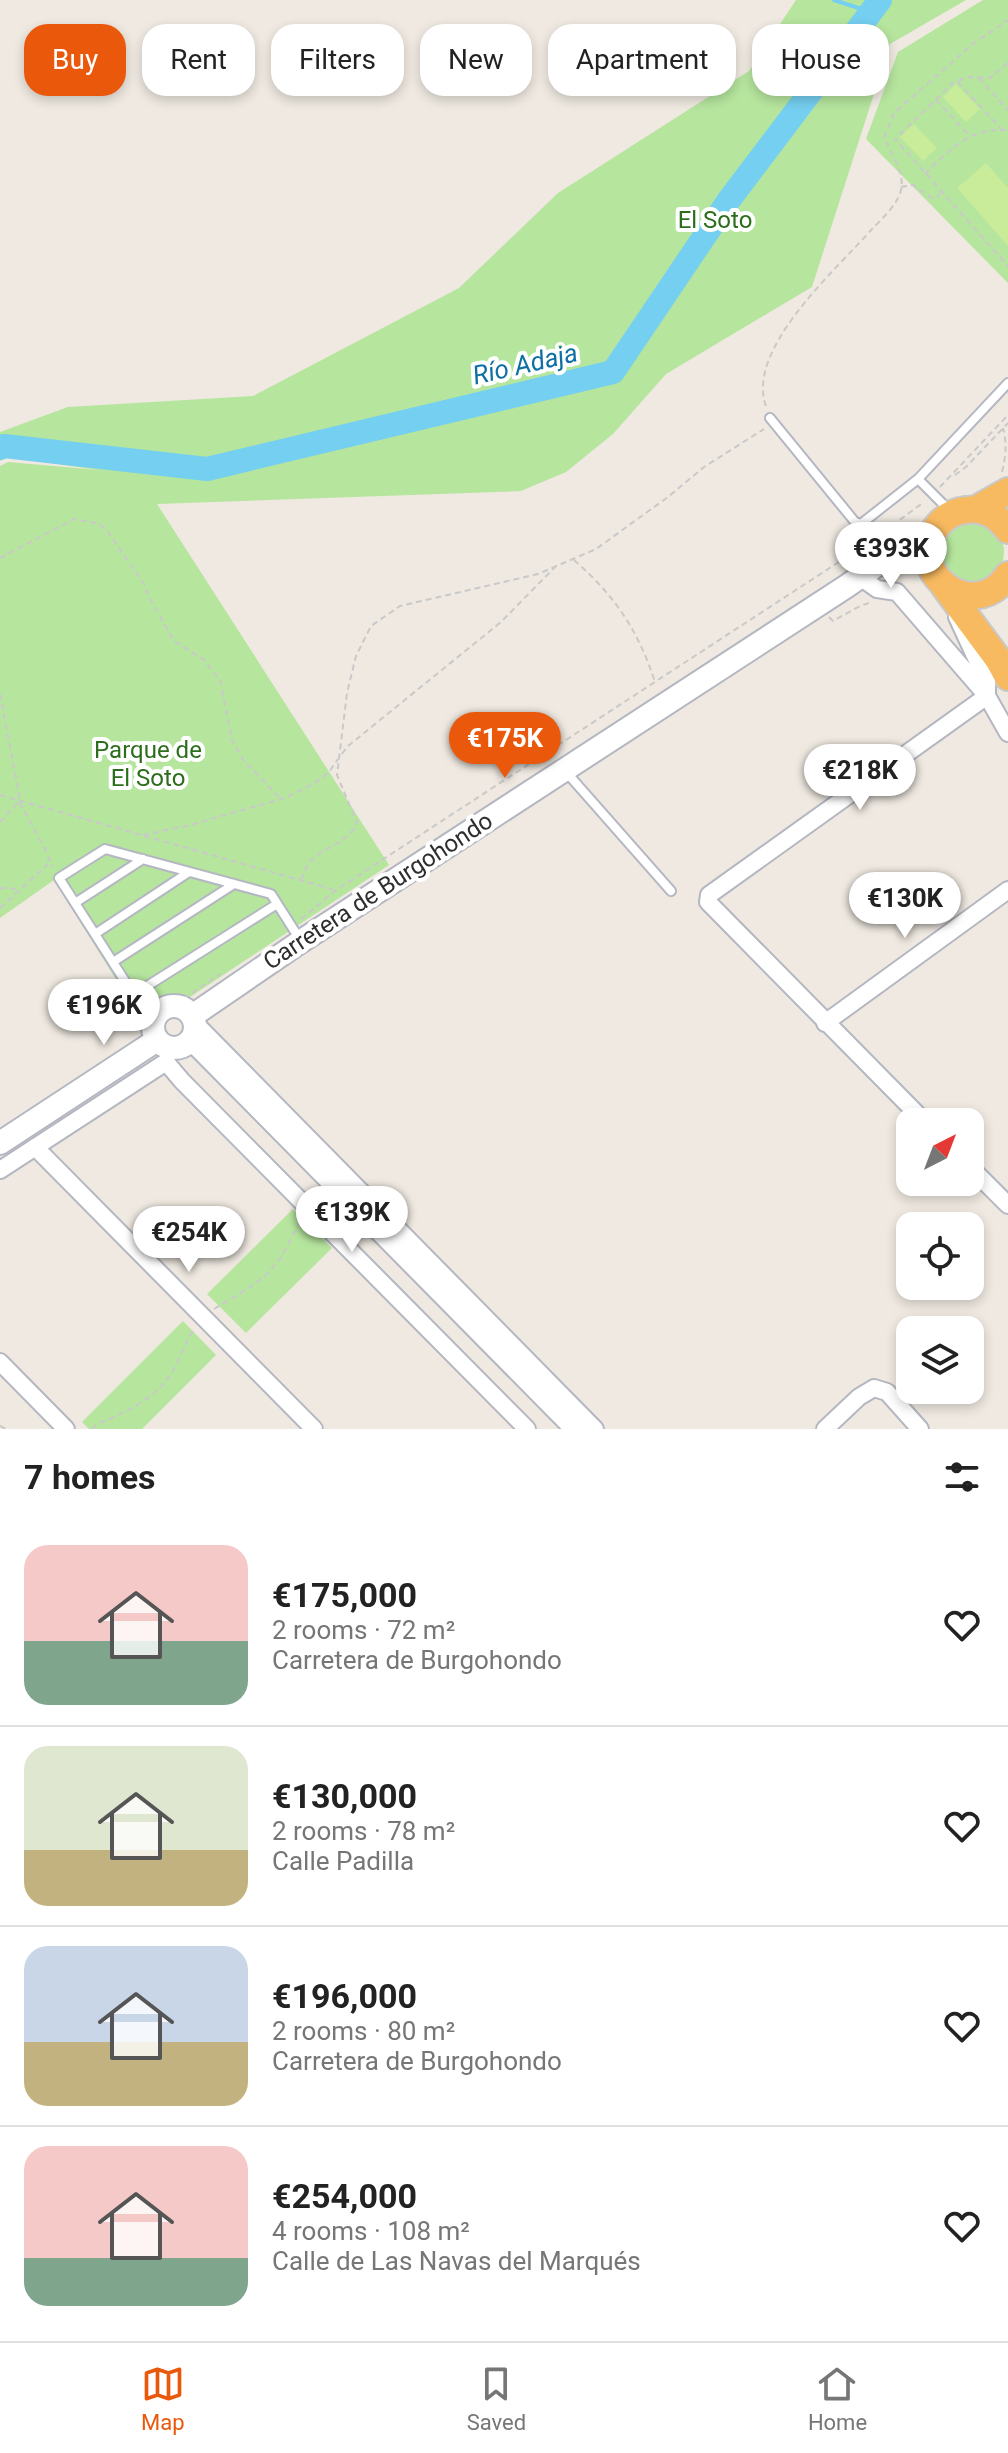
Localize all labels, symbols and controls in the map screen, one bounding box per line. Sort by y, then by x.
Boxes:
chip: Buy [24,24,126,96]
chip: Rent [142,24,255,96]
chip: Filters [271,24,404,96]
chip: New [420,24,532,96]
chip: Apartment [548,24,736,96]
chip: House [752,24,889,96]
park label: El Soto [678,206,752,234]
water label: Río Adaja [470,337,580,391]
pin: €393K [835,522,947,590]
text: €393K [853,533,929,563]
pin: €175K [449,712,561,780]
text: €175K [467,723,543,753]
park label: Parque de El Soto [94,736,202,792]
pin: €218K [804,744,916,812]
text: €218K [822,755,898,785]
street label: Carretera de Burgohondo [258,806,498,976]
pin: €130K [849,872,961,940]
text: €130K [867,883,943,913]
pin: €196K [48,979,160,1047]
text: €196K [66,990,142,1020]
north arrow [896,1108,984,1196]
map controls [896,1108,984,1404]
pin: €139K [296,1186,408,1254]
text: €139K [314,1197,390,1227]
pin: €254K [133,1206,245,1274]
button: locate [896,1212,984,1300]
text: €254K [151,1217,227,1247]
button: layers [896,1316,984,1404]
icon: filters [940,1455,984,1499]
text: 7 homes [24,1457,155,1497]
text: €175,000 [272,1575,417,1615]
icon: home [88,1577,184,1673]
icon: heart [940,1603,984,1647]
text: 2 rooms · 72 m² [272,1615,455,1645]
text: Carretera de Burgohondo [272,1645,562,1675]
text: €130,000 [272,1776,417,1816]
icon: home [88,1778,184,1874]
icon: heart [940,1804,984,1848]
text: 2 rooms · 78 m² [272,1816,455,1846]
text: Calle Padilla [272,1846,414,1876]
text: €196,000 [272,1976,417,2016]
icon: home [88,1978,184,2074]
icon: heart [940,2004,984,2048]
text: 2 rooms · 80 m² [272,2016,455,2046]
text: Carretera de Burgohondo [272,2046,562,2076]
text: €254,000 [272,2176,417,2216]
icon: home [88,2178,184,2274]
icon: heart [940,2204,984,2248]
text: 4 rooms · 108 m² [272,2216,470,2246]
text: Calle de Las Navas del Marqués [272,2246,641,2276]
tab: Map [141,2362,185,2435]
tab: Saved [467,2362,526,2435]
tab: Home [808,2362,867,2435]

